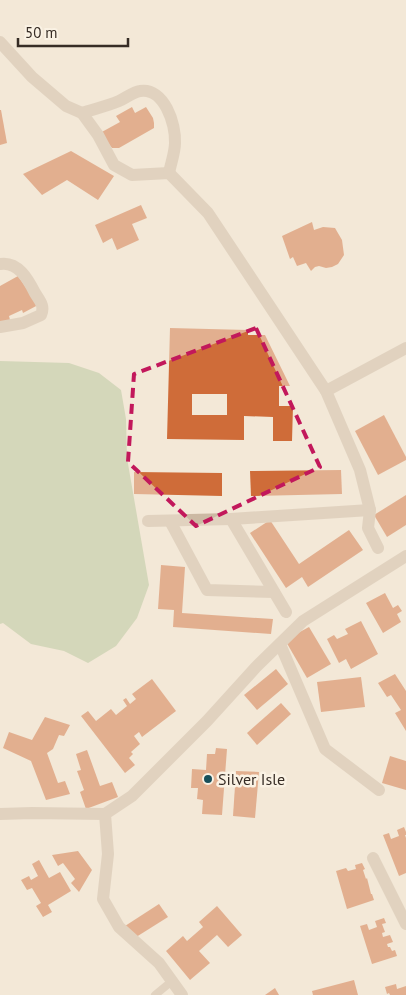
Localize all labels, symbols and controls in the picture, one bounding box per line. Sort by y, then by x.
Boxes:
scale bar [18,15,128,47]
text: 50 m [25,23,58,42]
place label: Silver Isle [218,769,285,789]
marker: Silver Isle [202,773,214,785]

